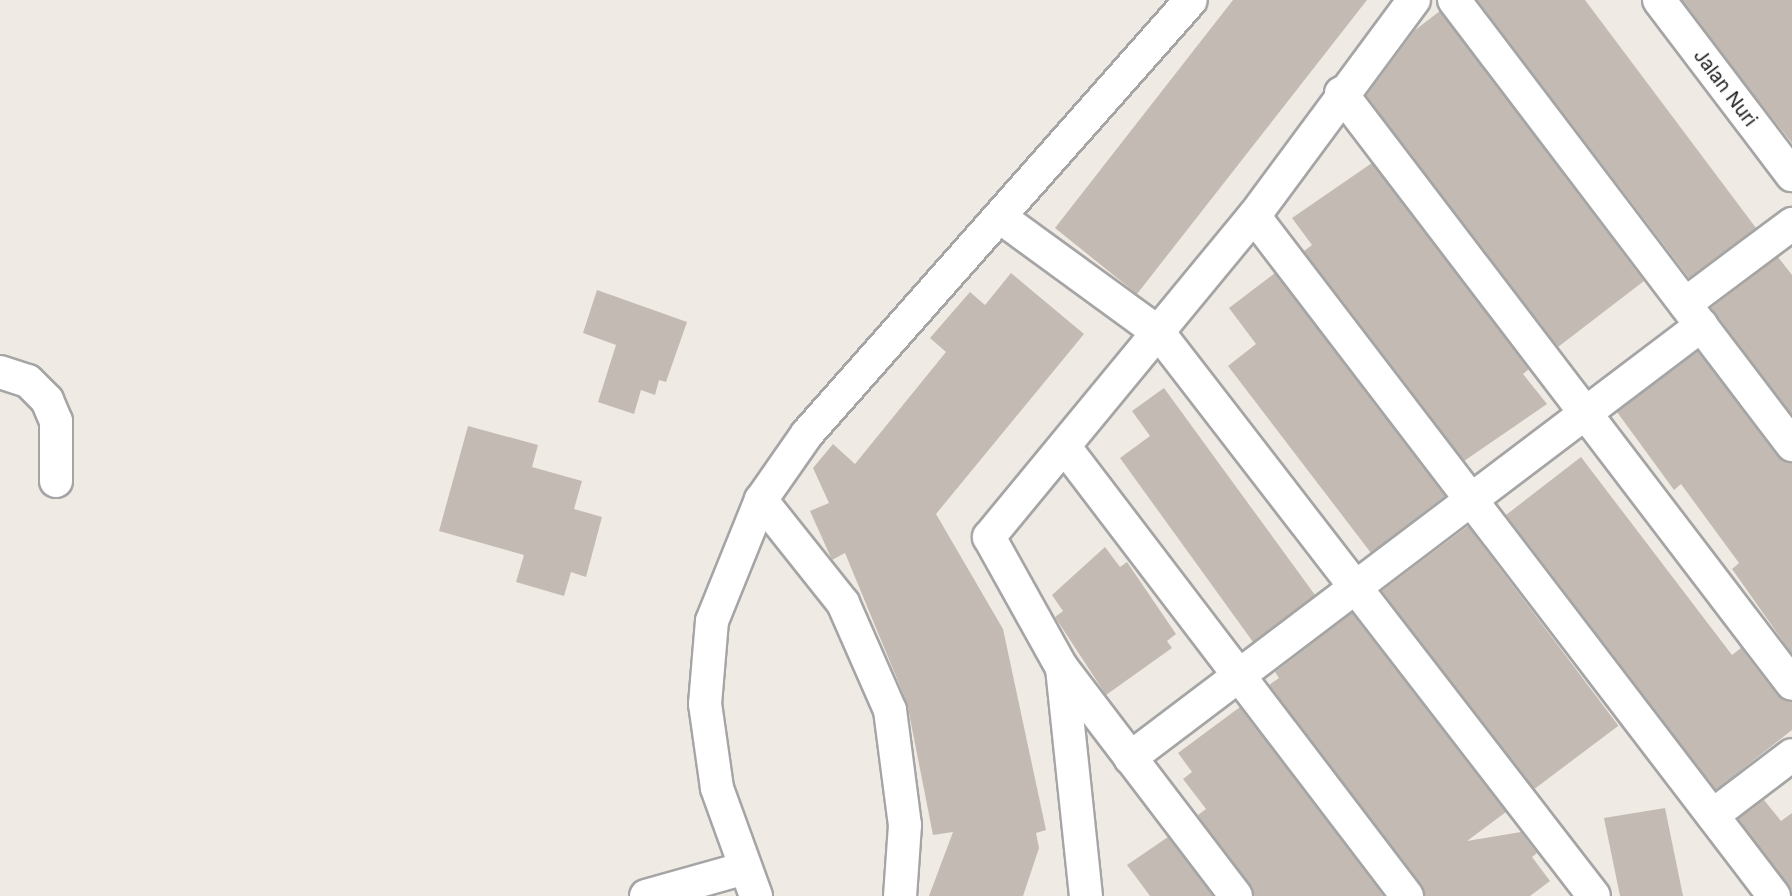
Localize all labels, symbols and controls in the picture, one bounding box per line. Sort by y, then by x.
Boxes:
street label: Jalan Nuri [1689,45,1761,131]

